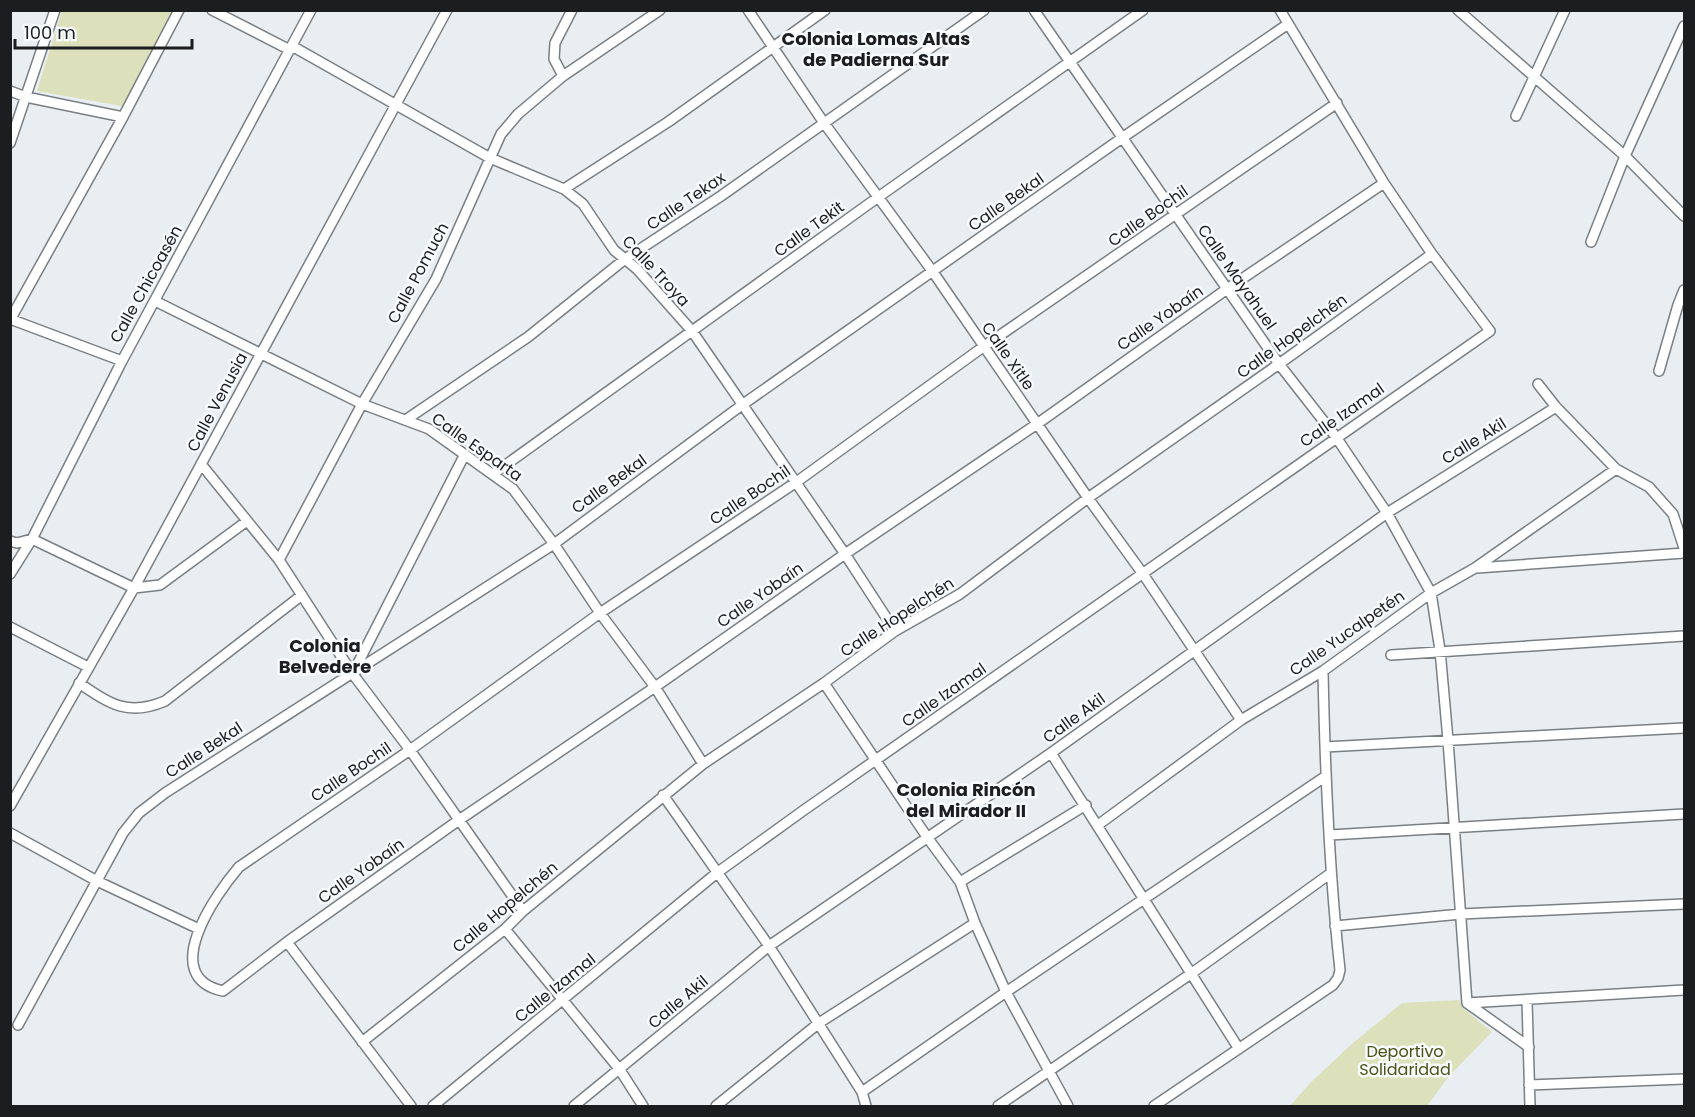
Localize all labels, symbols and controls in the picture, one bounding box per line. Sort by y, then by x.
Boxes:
scale bar [15,12,192,50]
text: 100 m [24,20,76,45]
district label: Colonia Lomas Altas de Padierna Sur [782,26,970,72]
street label: Calle Tekax [642,166,730,236]
street label: Calle Bekal [963,167,1049,237]
street label: Calle Bochil [1103,180,1193,252]
street label: Calle Tekit [769,196,849,262]
street label: Calle Pomuch [382,218,454,328]
street label: Calle Mayahuel [1192,220,1282,334]
street label: Calle Chicoasén [104,221,188,347]
street label: Calle Troya [617,230,695,312]
street label: Calle Yobaín [1112,280,1208,356]
street label: Calle Hopelchén [1232,288,1352,384]
street label: Calle Xitle [976,317,1040,395]
street label: Calle Venusia [181,348,253,456]
street label: Calle Izamal [1295,377,1389,453]
street label: Calle Esparta [427,407,527,487]
street label: Calle Akil [1437,412,1511,470]
street label: Calle Bekal [567,449,651,519]
street label: Calle Bochil [705,459,795,531]
street label: Calle Yobaín [712,557,808,633]
street label: Calle Hopelchén [836,572,958,662]
street label: Calle Yucalpetén [1285,585,1409,681]
district label: Colonia Belvedere [279,633,371,679]
street label: Calle Izamal [897,657,991,733]
street label: Calle Akil [1038,687,1110,749]
street label: Calle Bekal [161,716,247,784]
street label: Calle Bochil [306,736,396,808]
district label: Colonia Rincón del Mirador II [896,777,1036,823]
street label: Calle Yobaín [313,833,409,909]
street label: Calle Hopelchén [447,856,563,958]
street label: Calle Izamal [509,948,601,1028]
street label: Calle Akil [643,970,713,1034]
park label: Deportivo Solidaridad [1359,1040,1451,1081]

